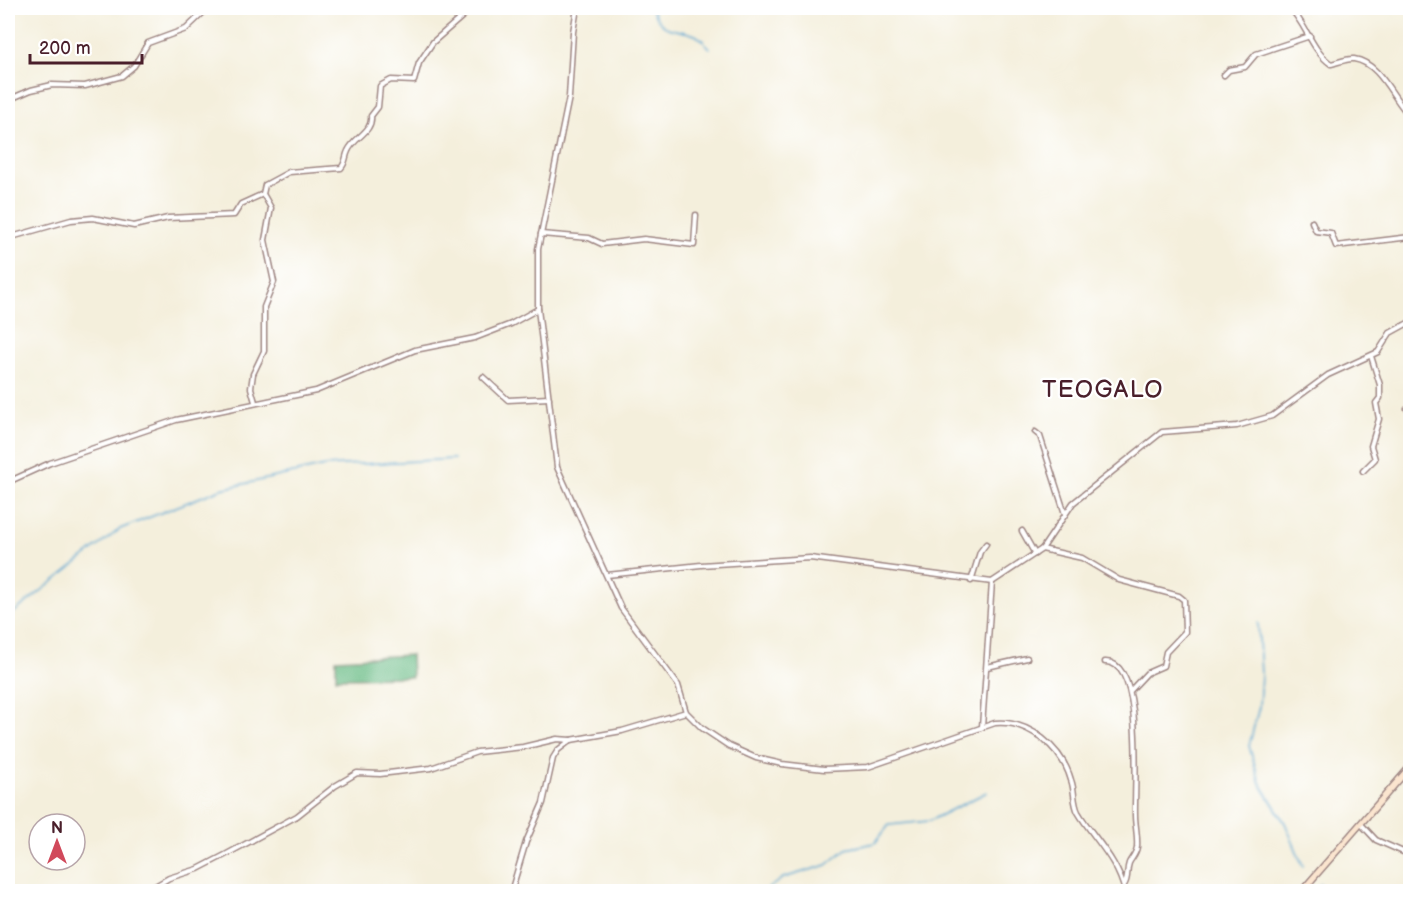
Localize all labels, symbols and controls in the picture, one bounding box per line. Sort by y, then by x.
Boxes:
scale bar [30,27,142,65]
text: 200 m [39,38,91,59]
district label: TEOGALO [1042,375,1164,404]
north arrow [27,812,87,872]
text: N [51,819,63,838]

